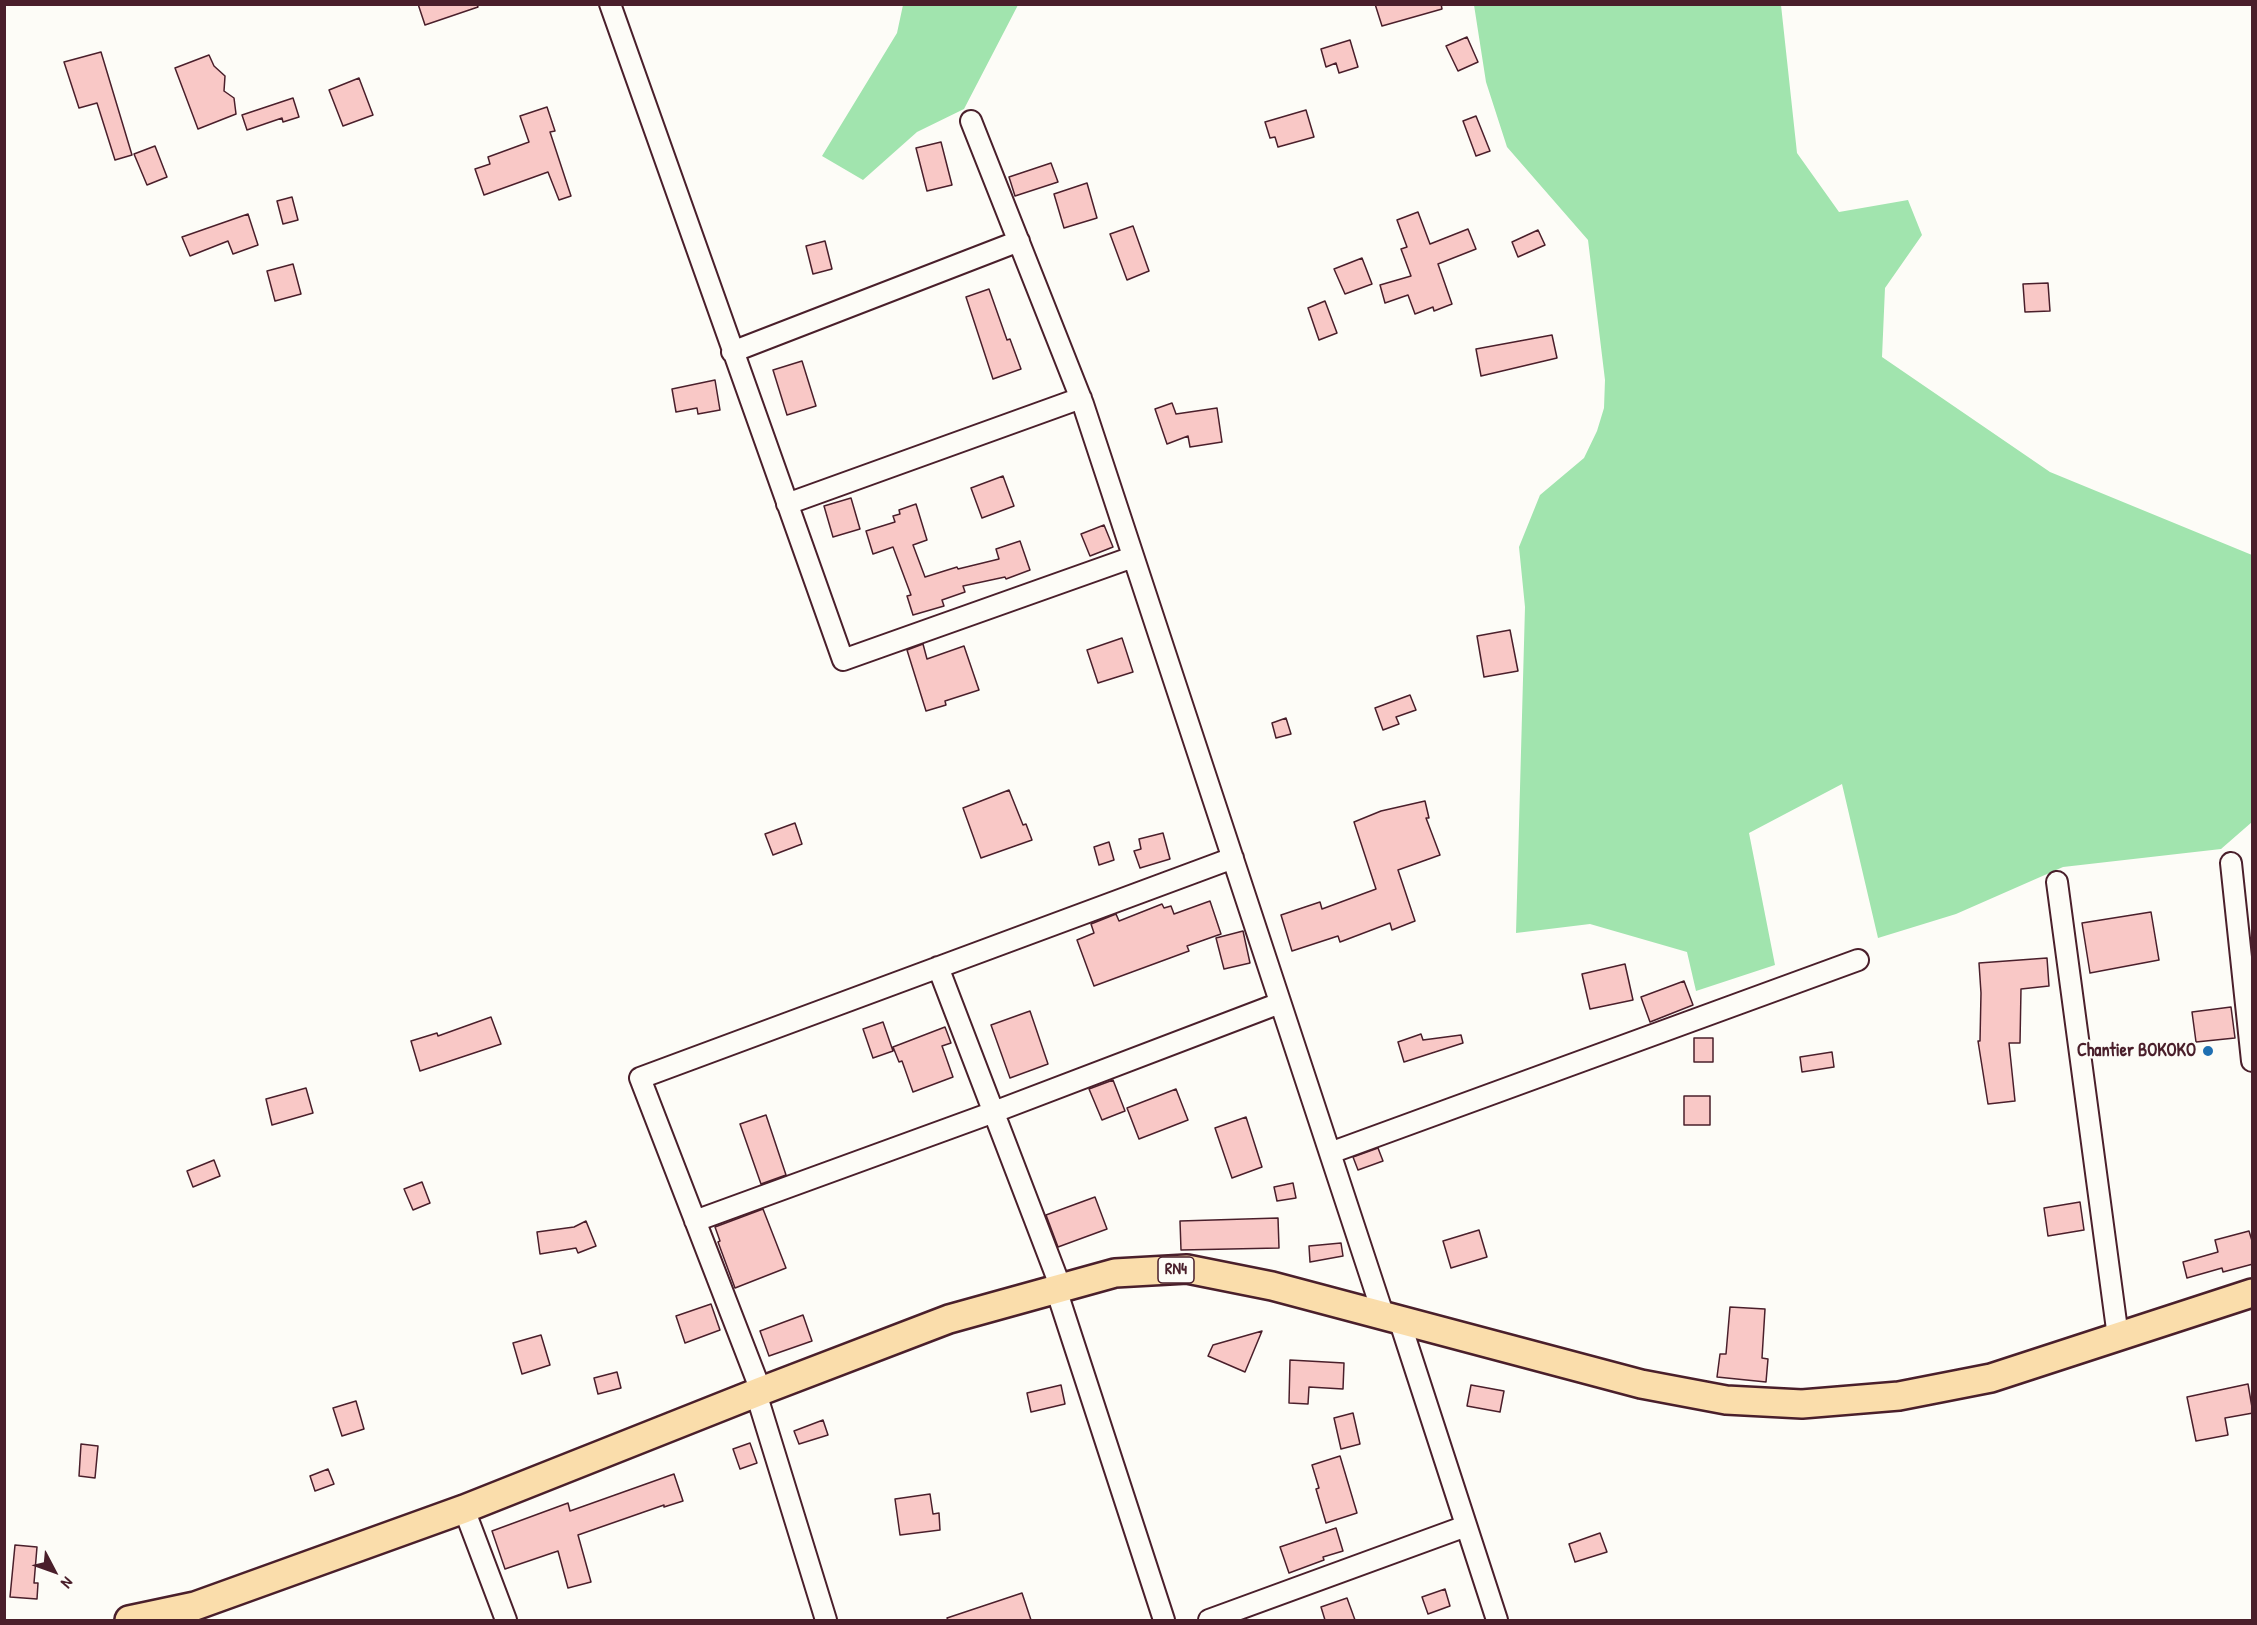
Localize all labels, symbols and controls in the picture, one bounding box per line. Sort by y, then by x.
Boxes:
place label: Chantier BOKOKO [2077,1040,2196,1062]
marker: Chantier BOKOKO [2201,1044,2215,1058]
road number: RN4 [1158,1257,1194,1283]
north arrow [24,1541,84,1601]
text: N [56,1572,79,1593]

